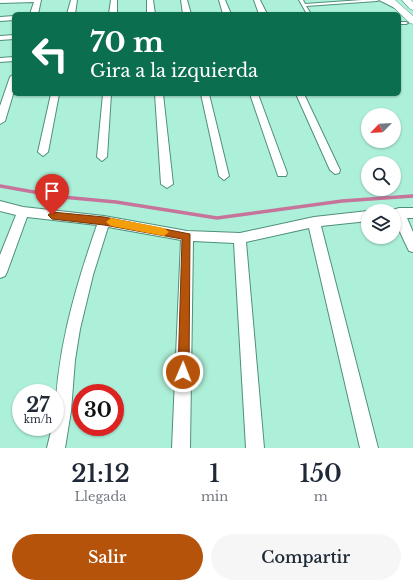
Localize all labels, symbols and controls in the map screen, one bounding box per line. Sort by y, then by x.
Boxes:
text: 70 m [90,25,164,60]
icon: left [24,28,76,80]
text: Gira a la izquierda [90,60,258,82]
north arrow [361,108,401,148]
map controls [361,108,401,244]
button: search [361,156,401,196]
pin [35,174,69,215]
icon: arrive [41,180,63,202]
button: layers [361,204,401,244]
position arrow [162,351,204,393]
speed limit sign: 30 [72,384,124,436]
text: 27 [26,393,50,417]
text: km/h [24,413,52,426]
text: 21:12 [71,459,130,488]
text: 1 [209,459,220,488]
text: 150 [299,459,342,488]
text: Llegada [74,488,127,505]
text: min [201,488,228,505]
text: m [314,488,328,505]
button: Salir [12,534,203,580]
button: Compartir [211,534,401,580]

